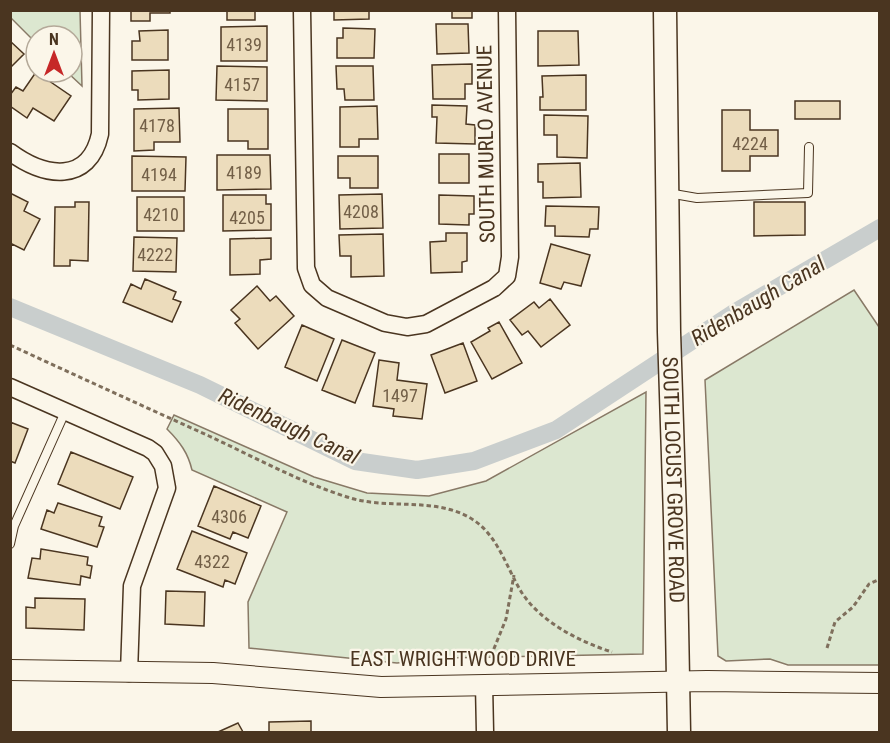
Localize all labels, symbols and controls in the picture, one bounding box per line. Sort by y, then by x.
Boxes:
north arrow [24,24,84,84]
text: N [49,30,59,49]
house number: 4139 [226,34,262,55]
street label: SOUTH MURLO AVENUE [472,45,500,243]
house number: 4157 [224,74,260,95]
house number: 4178 [139,115,175,136]
house number: 4224 [732,133,768,154]
house number: 4189 [226,162,262,183]
house number: 4194 [141,164,177,185]
house number: 4208 [343,201,379,222]
house number: 4210 [143,204,179,225]
house number: 4205 [229,207,265,228]
house number: 4222 [137,244,173,265]
water label: Ridenbaugh Canal [686,251,830,351]
street label: SOUTH LOCUST GROVE ROAD [658,356,689,603]
water label: Ridenbaugh Canal [215,383,364,470]
house number: 1497 [382,385,418,406]
house number: 4306 [211,506,247,527]
house number: 4322 [194,551,230,572]
street label: EAST WRIGHTWOOD DRIVE [350,647,576,671]

